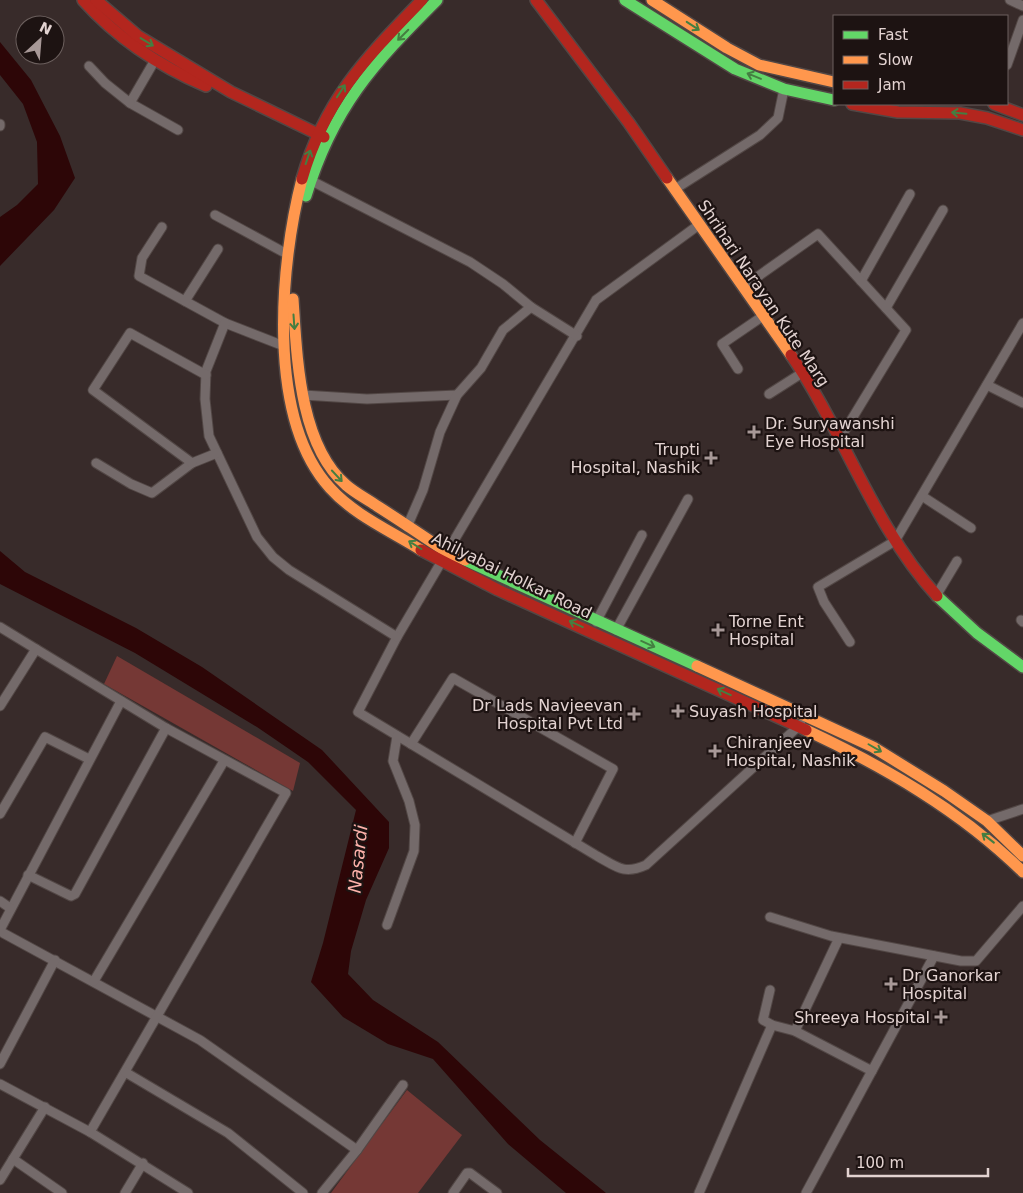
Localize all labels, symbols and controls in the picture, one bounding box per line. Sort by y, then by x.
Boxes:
north arrow [15,15,65,65]
legend [833,15,1008,105]
text: N [37,19,54,38]
one-way arrow [686,21,700,31]
text: Fast [878,26,908,44]
one-way arrow [397,28,409,41]
one-way arrow [140,37,154,47]
text: Slow [878,51,913,69]
one-way arrow [747,71,762,81]
text: Jam [877,76,906,94]
one-way arrow [336,84,346,98]
one-way arrow [952,108,968,118]
one-way arrow [304,150,313,165]
street label: Shrihari Narayan Kute Marg [694,196,833,390]
one-way arrow [289,314,298,330]
place label: Dr. Suryawanshi Eye Hospital [765,414,895,451]
marker: Dr. Suryawanshi Eye Hospital [747,425,761,439]
place label: Trupti Hospital, Nashik [571,440,701,477]
marker: Trupti Hospital, Nashik [704,451,718,465]
one-way arrow [331,470,343,483]
street label: Ahilyabai Holkar Road [429,528,595,622]
one-way arrow [408,540,422,550]
place label: Torne Ent Hospital [728,612,804,649]
one-way arrow [569,619,584,629]
marker: Torne Ent Hospital [711,623,725,637]
one-way arrow [640,640,655,649]
one-way arrow [717,687,732,696]
place label: Dr Lads Navjeevan Hospital Pvt Ltd [472,696,623,733]
place label: Suyash Hospital [689,702,817,721]
marker: Suyash Hospital [671,704,685,718]
marker: Dr Lads Navjeevan Hospital Pvt Ltd [627,707,641,721]
place label: Chiranjeev Hospital, Nashik [726,733,856,770]
marker: Chiranjeev Hospital, Nashik [708,744,722,758]
one-way arrow [867,744,882,754]
water label: Nasardi [343,824,372,894]
one-way arrow [982,832,995,843]
place label: Dr Ganorkar Hospital [902,966,1000,1003]
marker: Dr Ganorkar Hospital [884,977,898,991]
place label: Shreeya Hospital [794,1008,930,1027]
marker: Shreeya Hospital [934,1010,948,1024]
scale bar [848,1146,988,1178]
text: 100 m [856,1154,904,1172]

